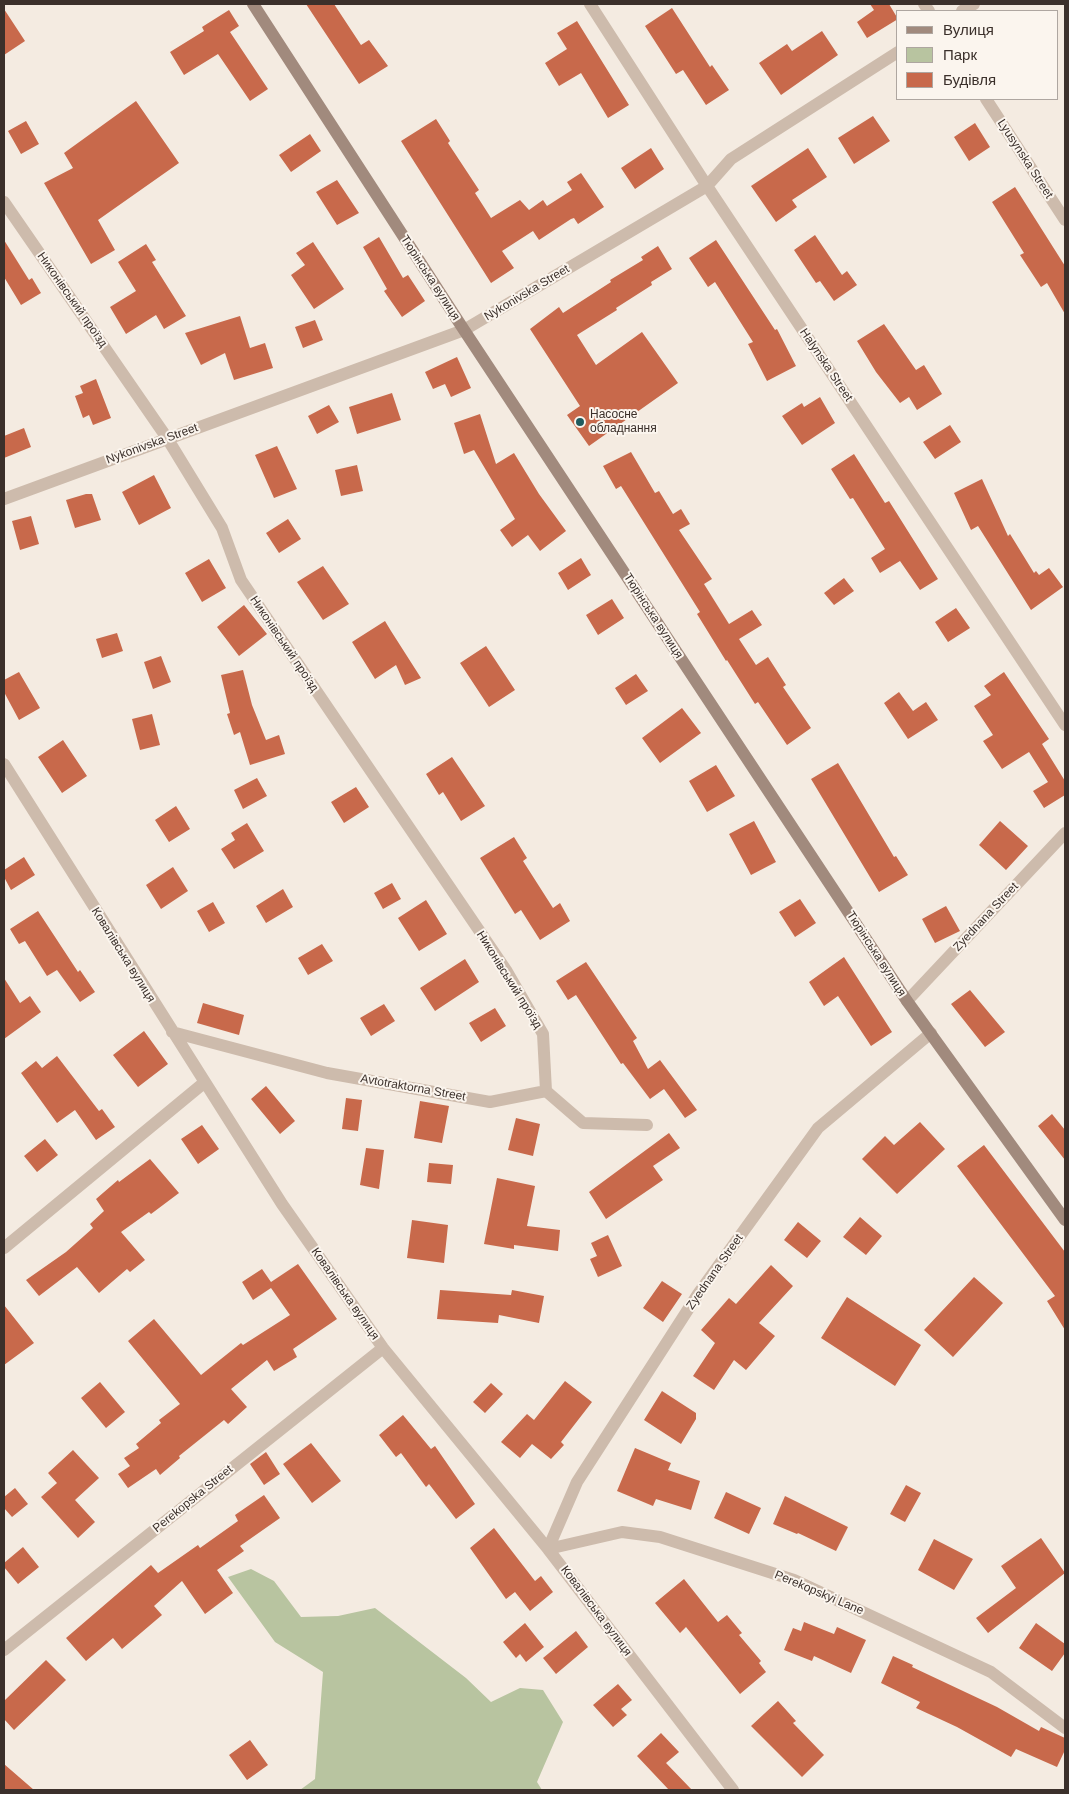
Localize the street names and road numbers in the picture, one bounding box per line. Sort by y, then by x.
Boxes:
street label: Lyusynska Street [994,117,1056,201]
street label: Тюрінська вулиця [397,233,463,323]
street label: Никонівський проїзд [34,250,110,350]
street label: Nykonivska Street [482,262,572,324]
street label: Halynska Street [796,326,856,404]
street label: Nykonivska Street [104,421,200,467]
street label: Тюрінська вулиця [620,571,686,661]
street label: Никонівський проїзд [247,593,321,695]
street label: Zyednana Street [950,880,1022,954]
street label: Ковалівська вулиця [88,905,158,1005]
street label: Тюрінська вулиця [843,909,909,999]
street label: Никонівський проїзд [473,928,545,1032]
street label: Avtotraktorna Street [359,1072,467,1104]
street label: Zyednana Street [684,1232,746,1312]
street label: Ковалівська вулиця [308,1245,382,1343]
street label: Perekopska Street [150,1462,236,1536]
street label: Ковалівська вулиця [557,1563,635,1659]
street label: Perekopskyi Lane [772,1568,866,1618]

